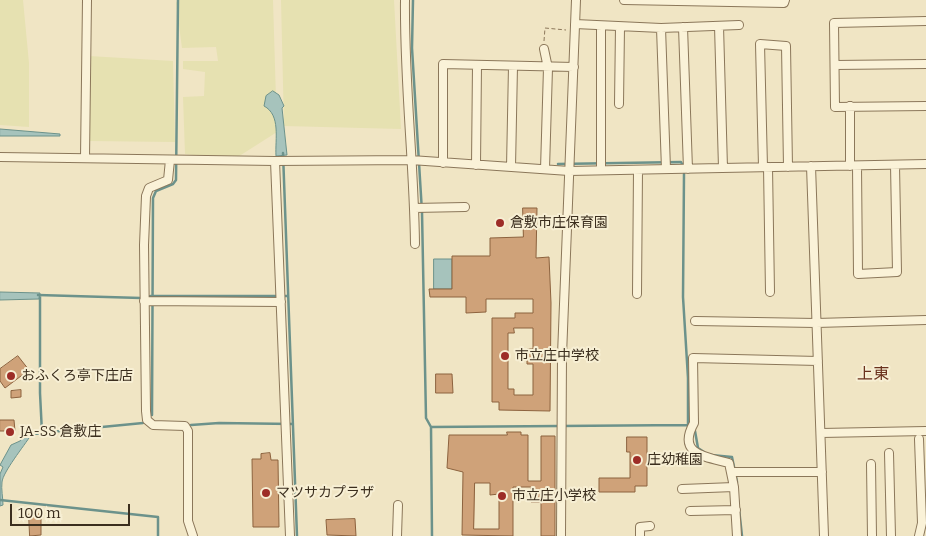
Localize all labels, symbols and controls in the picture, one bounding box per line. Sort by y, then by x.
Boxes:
place label: 倉敷市庄保育園 [510,215,608,231]
marker: 倉敷市庄保育園 [494,217,506,229]
place label: 市立庄中学校 [515,348,599,364]
marker: 市立庄中学校 [499,350,511,362]
district label: 上東 [857,365,889,385]
place label: おふくろ亭下庄店 [21,368,133,384]
marker: おふくろ亭下庄店 [5,370,17,382]
place label: JA-SS 倉敷庄 [20,424,101,440]
marker: JA-SS 倉敷庄 [4,426,16,438]
place label: 庄幼稚園 [647,452,703,468]
marker: 庄幼稚園 [631,454,643,466]
place label: マツサカプラザ [276,485,374,501]
marker: マツサカプラザ [260,487,272,499]
place label: 市立庄小学校 [512,488,596,504]
marker: 市立庄小学校 [496,490,508,502]
scale bar [12,494,132,526]
text: 100 m [18,504,61,522]

